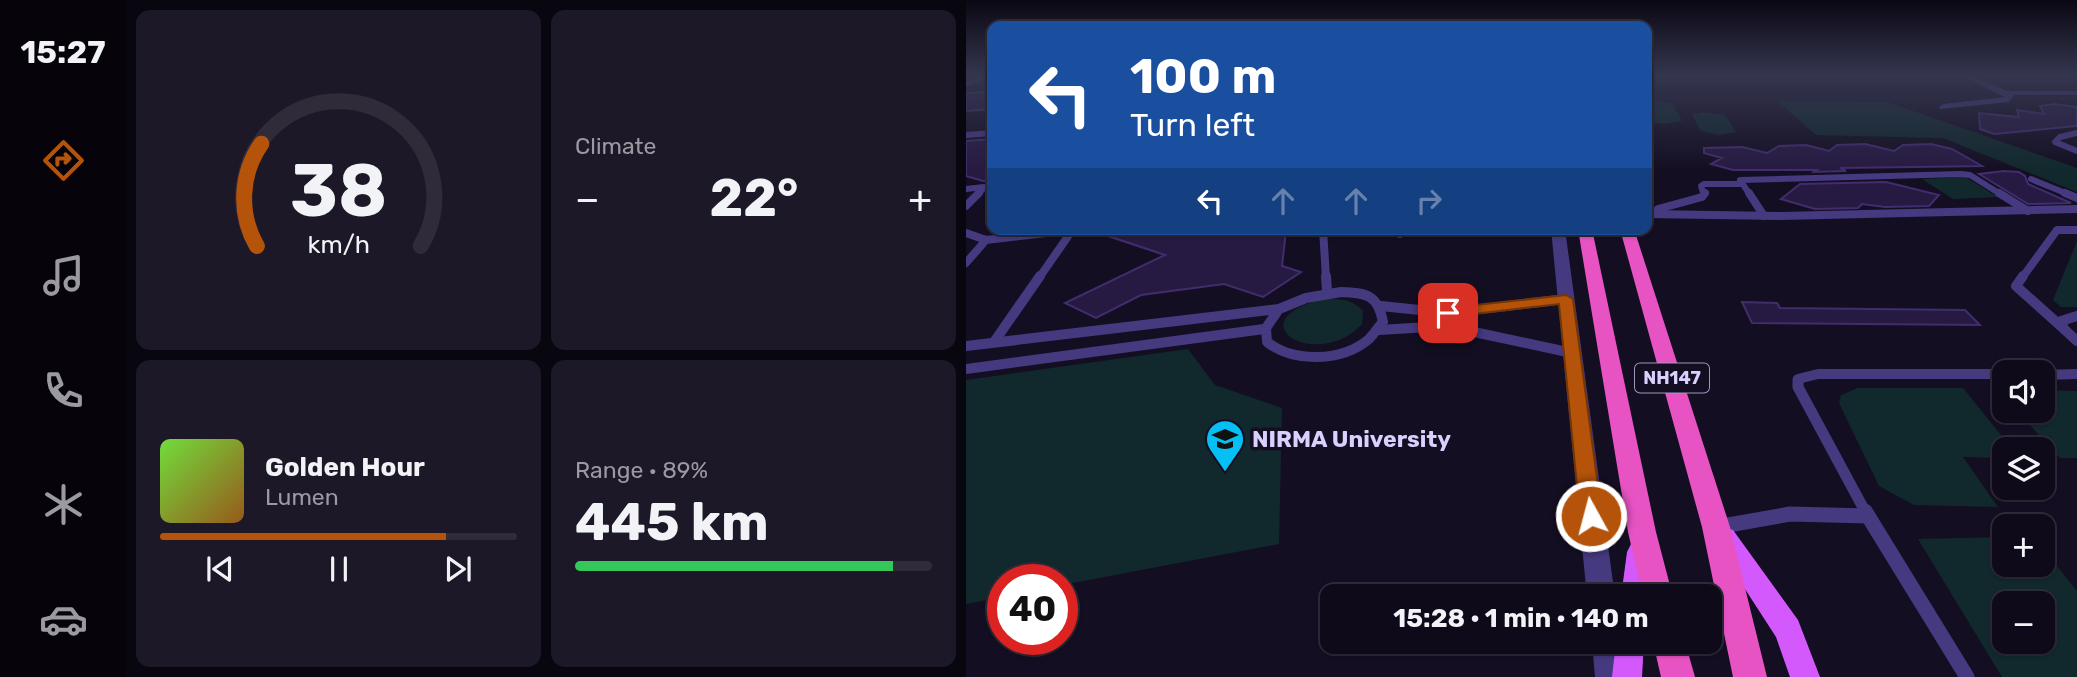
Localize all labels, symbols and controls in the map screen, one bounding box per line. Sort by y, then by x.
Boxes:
text: 15:27 [20,33,106,71]
text: 100 m [1130,47,1276,105]
icon: left [1015,49,1106,140]
text: Turn left [1130,106,1255,144]
text: Climate [575,132,656,160]
icon: directions [39,136,88,185]
text: 38 [290,148,387,234]
text: 22° [710,167,799,229]
text: − [575,176,600,222]
text: + [908,176,932,222]
icon: left [1191,182,1229,220]
icon: ahead [1264,182,1302,220]
icon: ahead [1337,182,1375,220]
icon: right [1410,182,1448,220]
text: km/h [307,230,370,259]
icon: music [39,251,88,300]
pin [1418,283,1478,343]
icon: arrive [1429,294,1467,332]
map controls [1992,360,2055,654]
button: sound [1992,360,2055,423]
road number: NH147 [1635,364,1709,392]
icon: phone [39,366,88,415]
school or university icon: NIRMA University [1204,418,1246,473]
place label: NIRMA University [1252,425,1451,453]
button: layers [1992,437,2055,500]
text: Golden Hour [265,452,425,483]
text: Range · 89% [575,456,708,484]
position arrow [1554,479,1628,553]
icon: climate [39,480,88,529]
text: Lumen [265,483,339,511]
text: 445 km [575,491,769,553]
button: + [1992,514,2055,577]
icon: previous [201,550,239,588]
icon: pause [320,550,358,588]
icon: next [439,550,477,588]
speed limit sign: 40 [987,564,1078,655]
button: − [1992,591,2055,654]
icon: car [39,595,88,644]
text: 15:28 · 1 min · 140 m [1393,603,1649,634]

